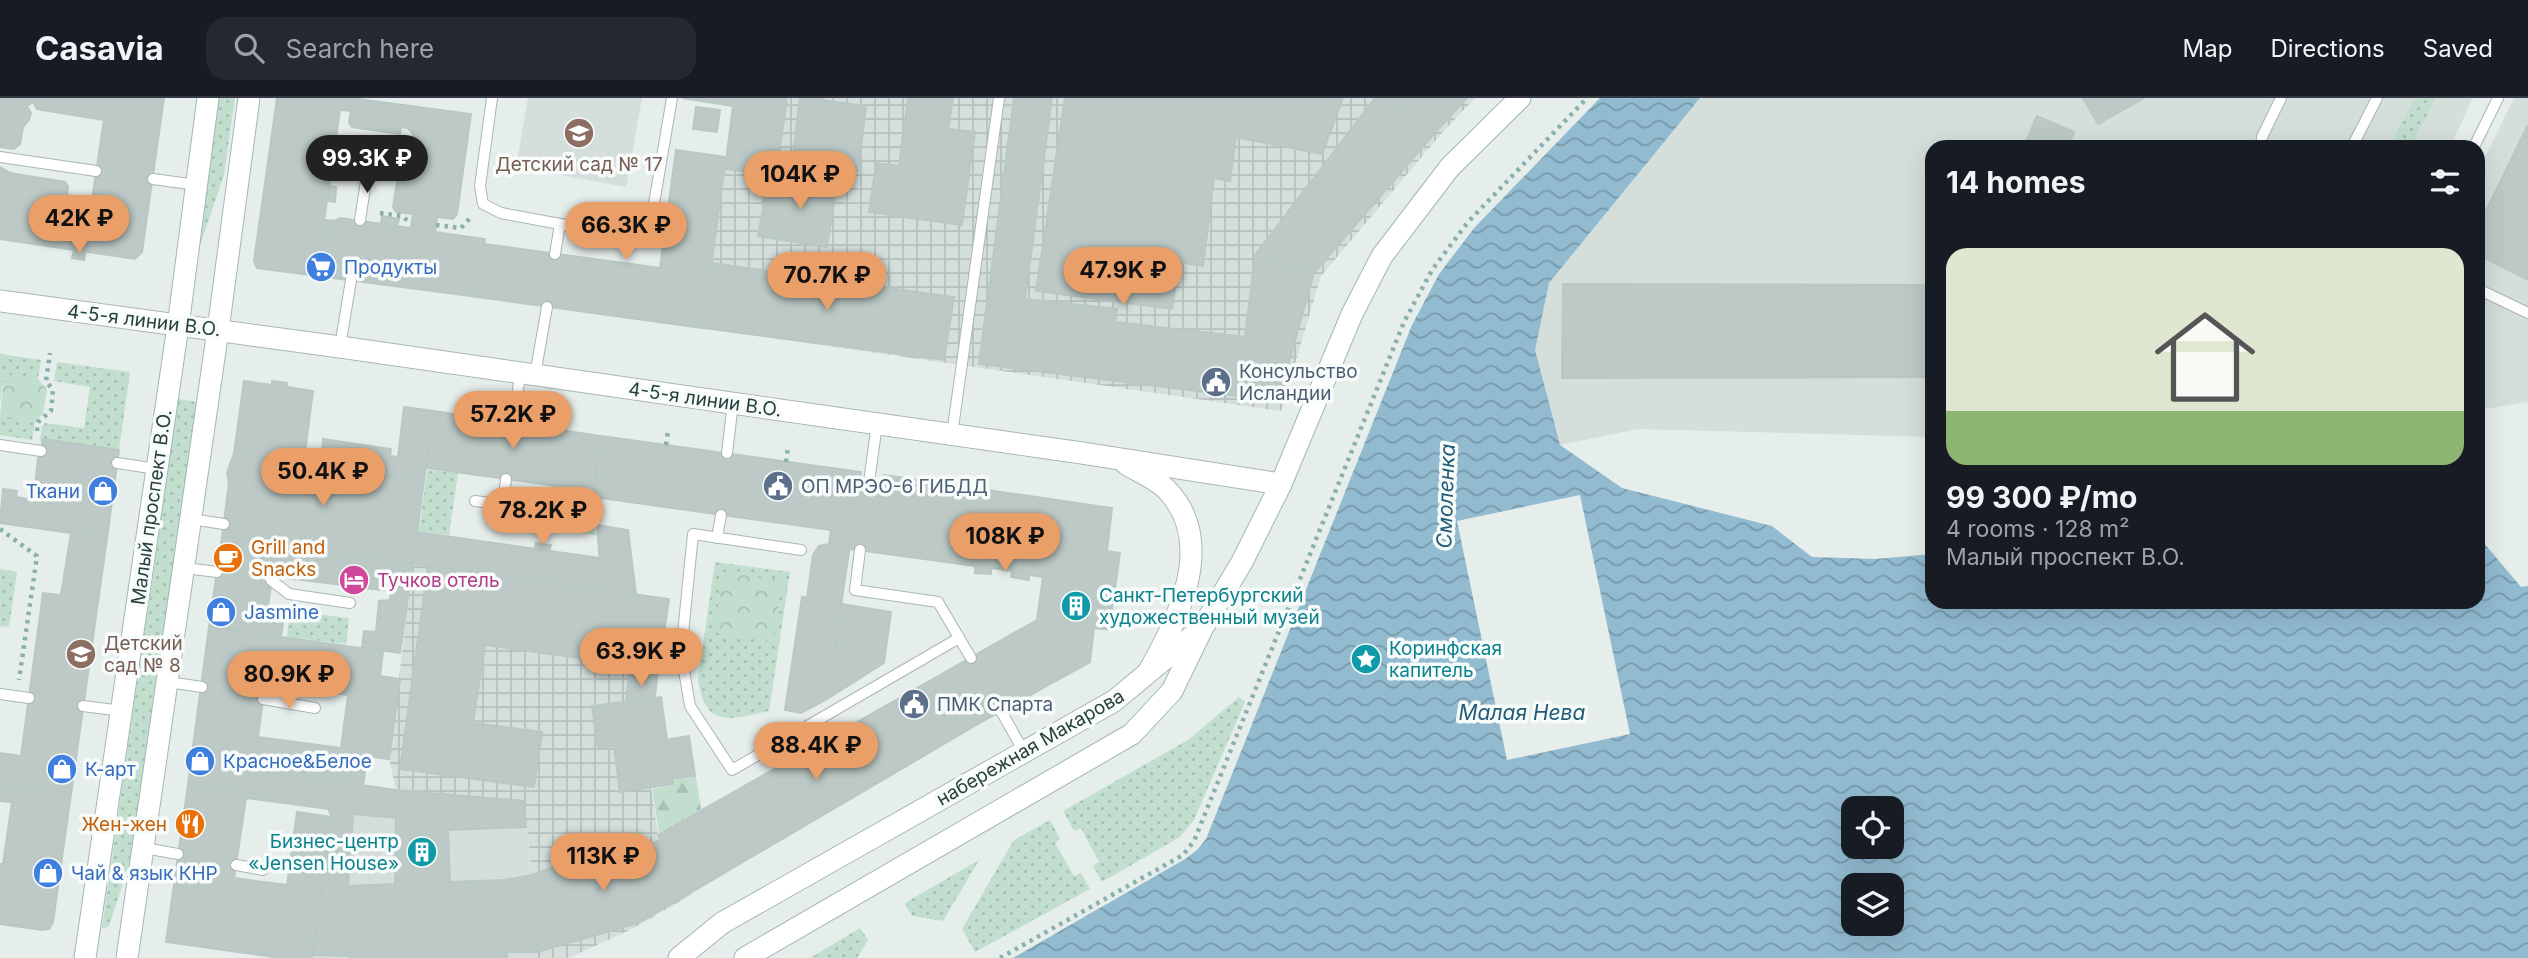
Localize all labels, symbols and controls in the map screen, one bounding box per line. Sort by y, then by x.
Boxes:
search box [206,17,696,80]
text: Casavia [35,28,164,68]
icon: search [230,29,268,67]
text: Search here [286,33,434,64]
text: Map [2183,34,2232,63]
text: Directions [2270,34,2385,63]
text: Saved [2423,34,2493,63]
school or university icon: Детский сад № 17 [562,116,596,150]
pin: 99.3K ₽ [302,136,432,195]
text: 99.3K ₽ [322,144,412,172]
pin: 104K ₽ [743,152,857,211]
place label: Детский сад № 17 [495,153,663,176]
text: 104K ₽ [760,160,840,188]
icon: filters [2426,163,2464,201]
text: 14 homes [1946,164,2085,200]
pin: 42K ₽ [30,195,128,255]
pin: 66.3K ₽ [561,202,691,262]
text: 42K ₽ [44,204,114,232]
text: 66.3K ₽ [581,211,671,239]
pin: 47.9K ₽ [1058,248,1188,307]
supermarket icon: Продукты [304,250,338,284]
pin: 70.7K ₽ [762,252,892,312]
place label: Продукты [344,256,437,279]
text: 47.9K ₽ [1079,256,1167,284]
text: 70.7K ₽ [783,261,871,289]
icon: home [2142,294,2268,420]
street label: 4-5-я линии В.О. [66,300,222,341]
place label: Консульство Исландии [1239,360,1358,405]
public building icon: Консульство Исландии [1199,365,1233,399]
street label: 4-5-я линии В.О. [627,377,783,422]
pin: 57.2K ₽ [448,392,578,451]
text: 57.2K ₽ [470,400,556,428]
street label: Малый проспект В.О. [126,408,177,606]
water label: Смоленка [1431,443,1460,549]
pin: 50.4K ₽ [258,448,388,508]
text: 50.4K ₽ [277,457,369,485]
public building icon: ОП МРЭО-6 ГИБДД [761,469,795,503]
shop icon: Ткани [86,474,120,508]
place label: ОП МРЭО-6 ГИБДД [801,475,988,498]
text: 99 300 ₽/mo [1946,479,2137,515]
place label: Ткани [25,480,80,503]
pin: 78.2K ₽ [478,488,608,547]
text: 78.2K ₽ [499,496,587,524]
pin: 108K ₽ [948,514,1062,573]
text: 4 rooms · 128 m² [1946,515,2129,543]
text: 108K ₽ [965,522,1045,550]
place label: Grill and Snacks [251,536,325,581]
cafe icon: Grill and Snacks [211,541,245,575]
text: Малый проспект В.О. [1946,543,2185,571]
hotel icon: Тучков отель [337,563,371,597]
place label: Тучков отель [377,569,500,592]
place label: Санкт-Петербургский художественный музей [1099,584,1320,629]
building icon: Санкт-Петербургский художественный музей [1059,589,1093,623]
shop icon: Jasmine [204,595,238,629]
place label: Jasmine [244,601,319,624]
pin: 63.9K ₽ [576,628,706,688]
place label: Детский сад № 8 [104,632,183,677]
school or university icon: Детский сад № 8 [64,637,98,671]
text: 63.9K ₽ [596,637,686,665]
place label: Коринфская капитель [1389,637,1502,682]
place icon: Коринфская капитель [1349,642,1383,676]
pin: 80.9K ₽ [224,652,354,711]
text: 80.9K ₽ [243,660,335,688]
street label: набережная Макарова [932,684,1128,811]
public building icon: ПМК Спарта [897,687,931,721]
place label: ПМК Спарта [937,693,1053,716]
water label: Малая Нева [1459,700,1585,725]
pin: 88.4K ₽ [751,722,881,782]
text: 88.4K ₽ [770,731,862,759]
shop icon: Красное&Белое [183,744,217,778]
place label: Красное&Белое [223,750,372,773]
shop icon: К-арт [45,752,79,786]
place label: К-арт [85,758,136,781]
map controls [1841,796,1904,936]
button: locate [1841,796,1904,859]
restaurant icon: Жен-жен [173,807,207,841]
place label: Жен-жен [81,813,167,836]
place label: Бизнес-центр «Jensen House» [248,830,399,875]
pin: 113K ₽ [546,834,660,893]
building icon: Бизнес-центр «Jensen House» [405,835,439,869]
text: 113K ₽ [566,842,640,870]
shop icon: Чай & язык КНР [31,856,65,890]
place label: Чай & язык КНР [71,862,218,885]
button: layers [1841,873,1904,936]

